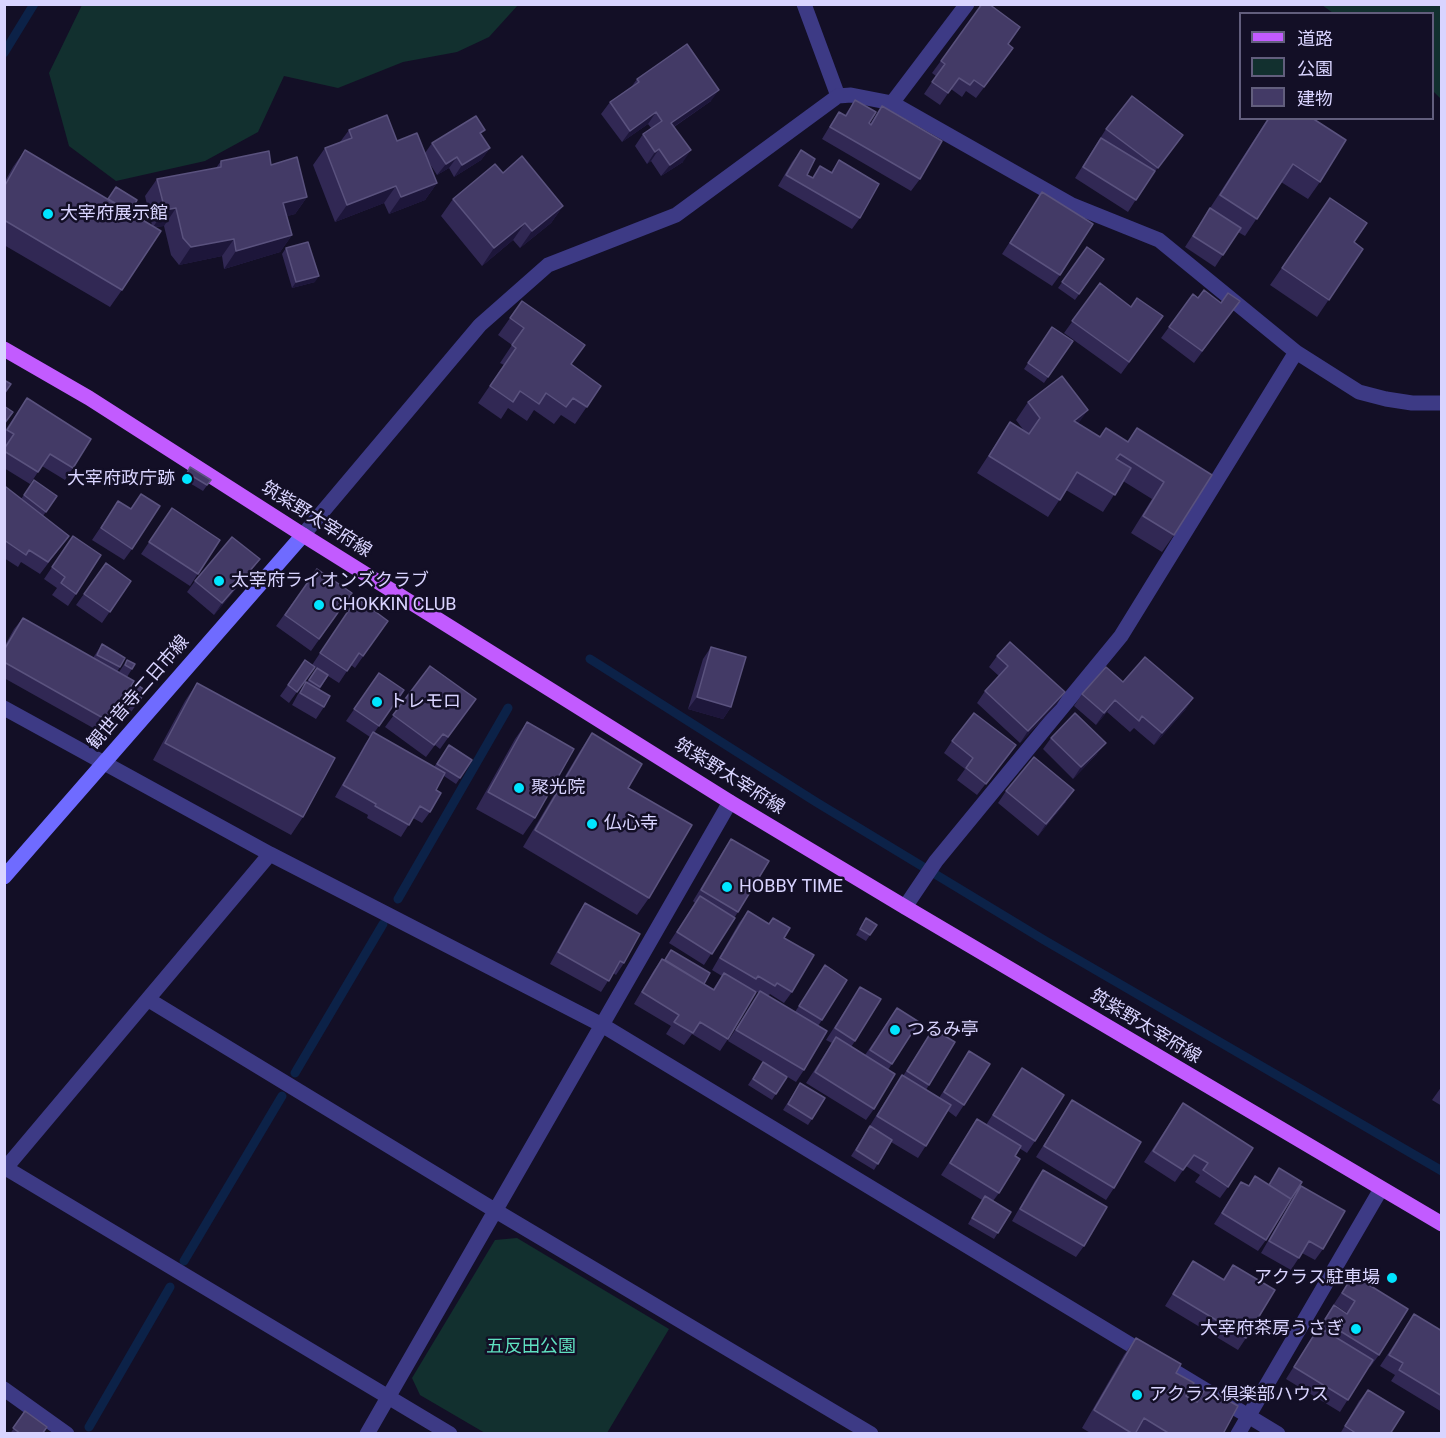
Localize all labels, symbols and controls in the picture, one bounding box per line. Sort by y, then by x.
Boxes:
legend [1239,12,1434,120]
text: 道路 [1297,28,1333,49]
text: 公園 [1297,58,1333,79]
text: 建物 [1297,88,1333,109]
place label: 大宰府展示館 [60,203,168,225]
marker: 大宰府展示館 [41,207,55,221]
place label: 大宰府政庁跡 [67,468,175,490]
marker: 大宰府政庁跡 [180,472,194,486]
street label: 筑紫野太宰府線 [257,477,375,563]
place label: 太宰府ライオンズクラブ [231,570,429,592]
marker: 太宰府ライオンズクラブ [212,574,226,588]
place label: CHOKKIN CLUB [331,594,457,616]
marker: CHOKKIN CLUB [312,598,326,612]
street label: 観世音寺二日市線 [84,632,194,754]
place label: トレモロ [389,691,461,713]
marker: トレモロ [370,695,384,709]
street label: 筑紫野太宰府線 [670,734,788,820]
place label: 聚光院 [531,777,585,799]
marker: 聚光院 [512,781,526,795]
place label: 仏心寺 [604,813,658,835]
marker: 仏心寺 [585,817,599,831]
place label: HOBBY TIME [739,876,843,898]
marker: HOBBY TIME [720,880,734,894]
street label: 筑紫野太宰府線 [1085,985,1205,1069]
place label: つるみ亭 [907,1019,979,1041]
marker: つるみ亭 [888,1023,902,1037]
place label: アクラス駐車場 [1254,1267,1380,1289]
marker: アクラス駐車場 [1385,1271,1399,1285]
place label: 大宰府茶房うさぎ [1200,1318,1344,1340]
marker: 大宰府茶房うさぎ [1349,1322,1363,1336]
park label: 五反田公園 [486,1336,576,1358]
place label: アクラス倶楽部ハウス [1149,1384,1329,1406]
marker: アクラス倶楽部ハウス [1130,1388,1144,1402]

